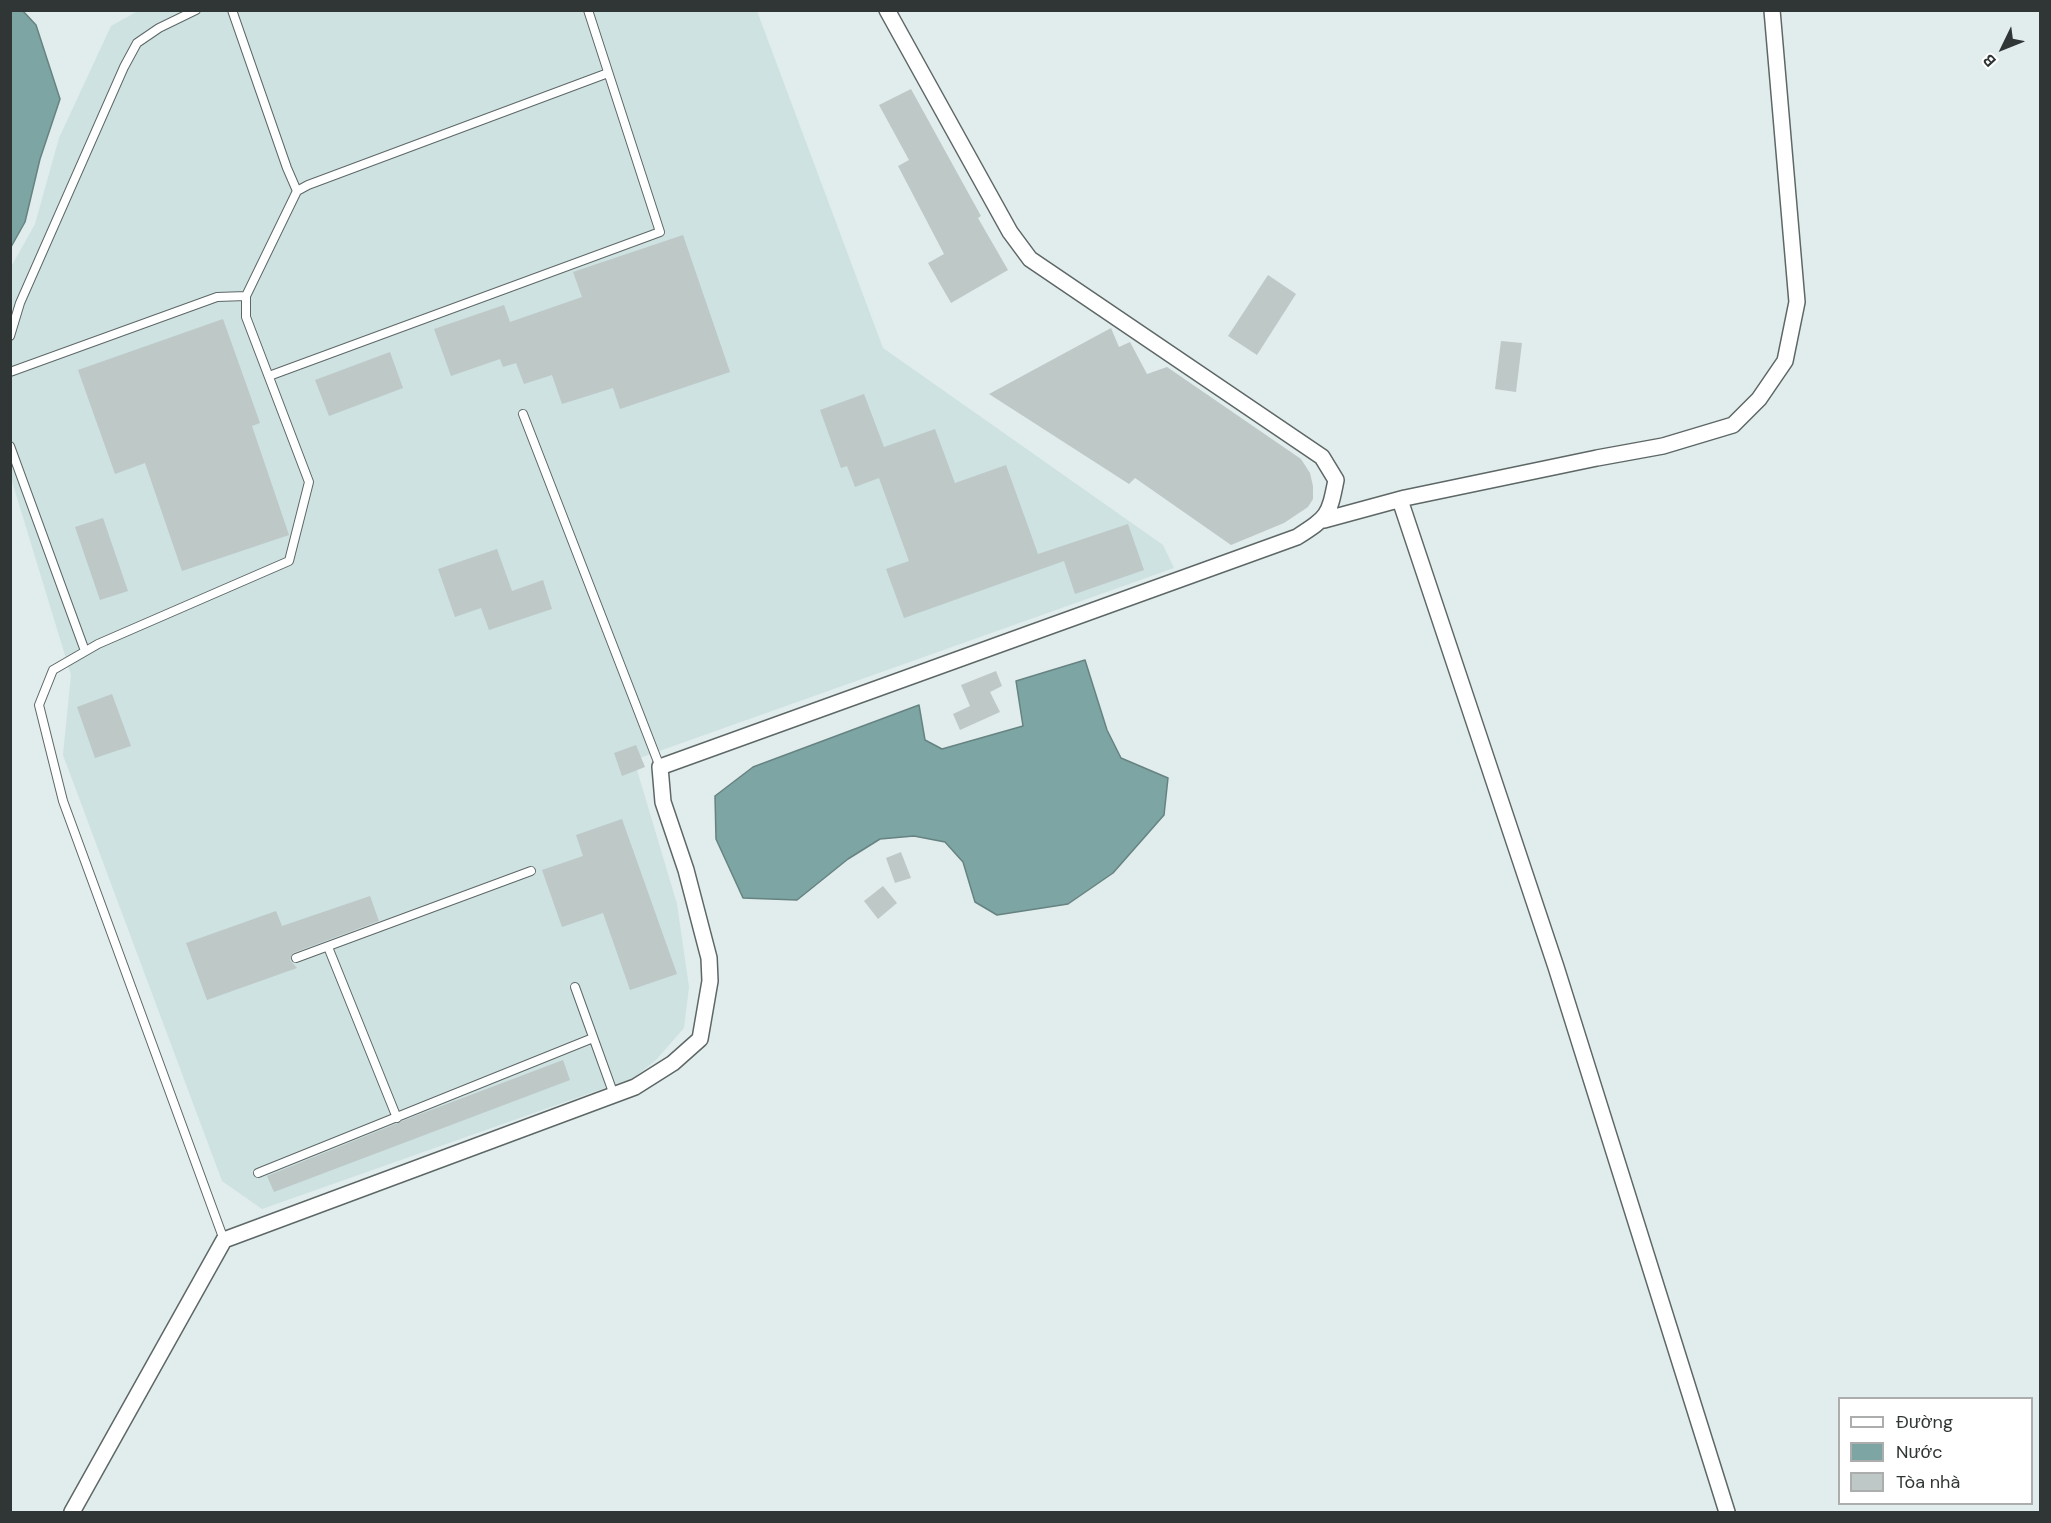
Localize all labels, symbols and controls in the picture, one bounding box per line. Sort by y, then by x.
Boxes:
north arrow [1973,18,2033,78]
text: B [1978,50,2001,72]
legend [1838,1397,2033,1505]
text: Đường [1896,1410,1953,1434]
text: Nước [1896,1440,1943,1464]
text: Tòa nhà [1896,1470,1960,1494]

